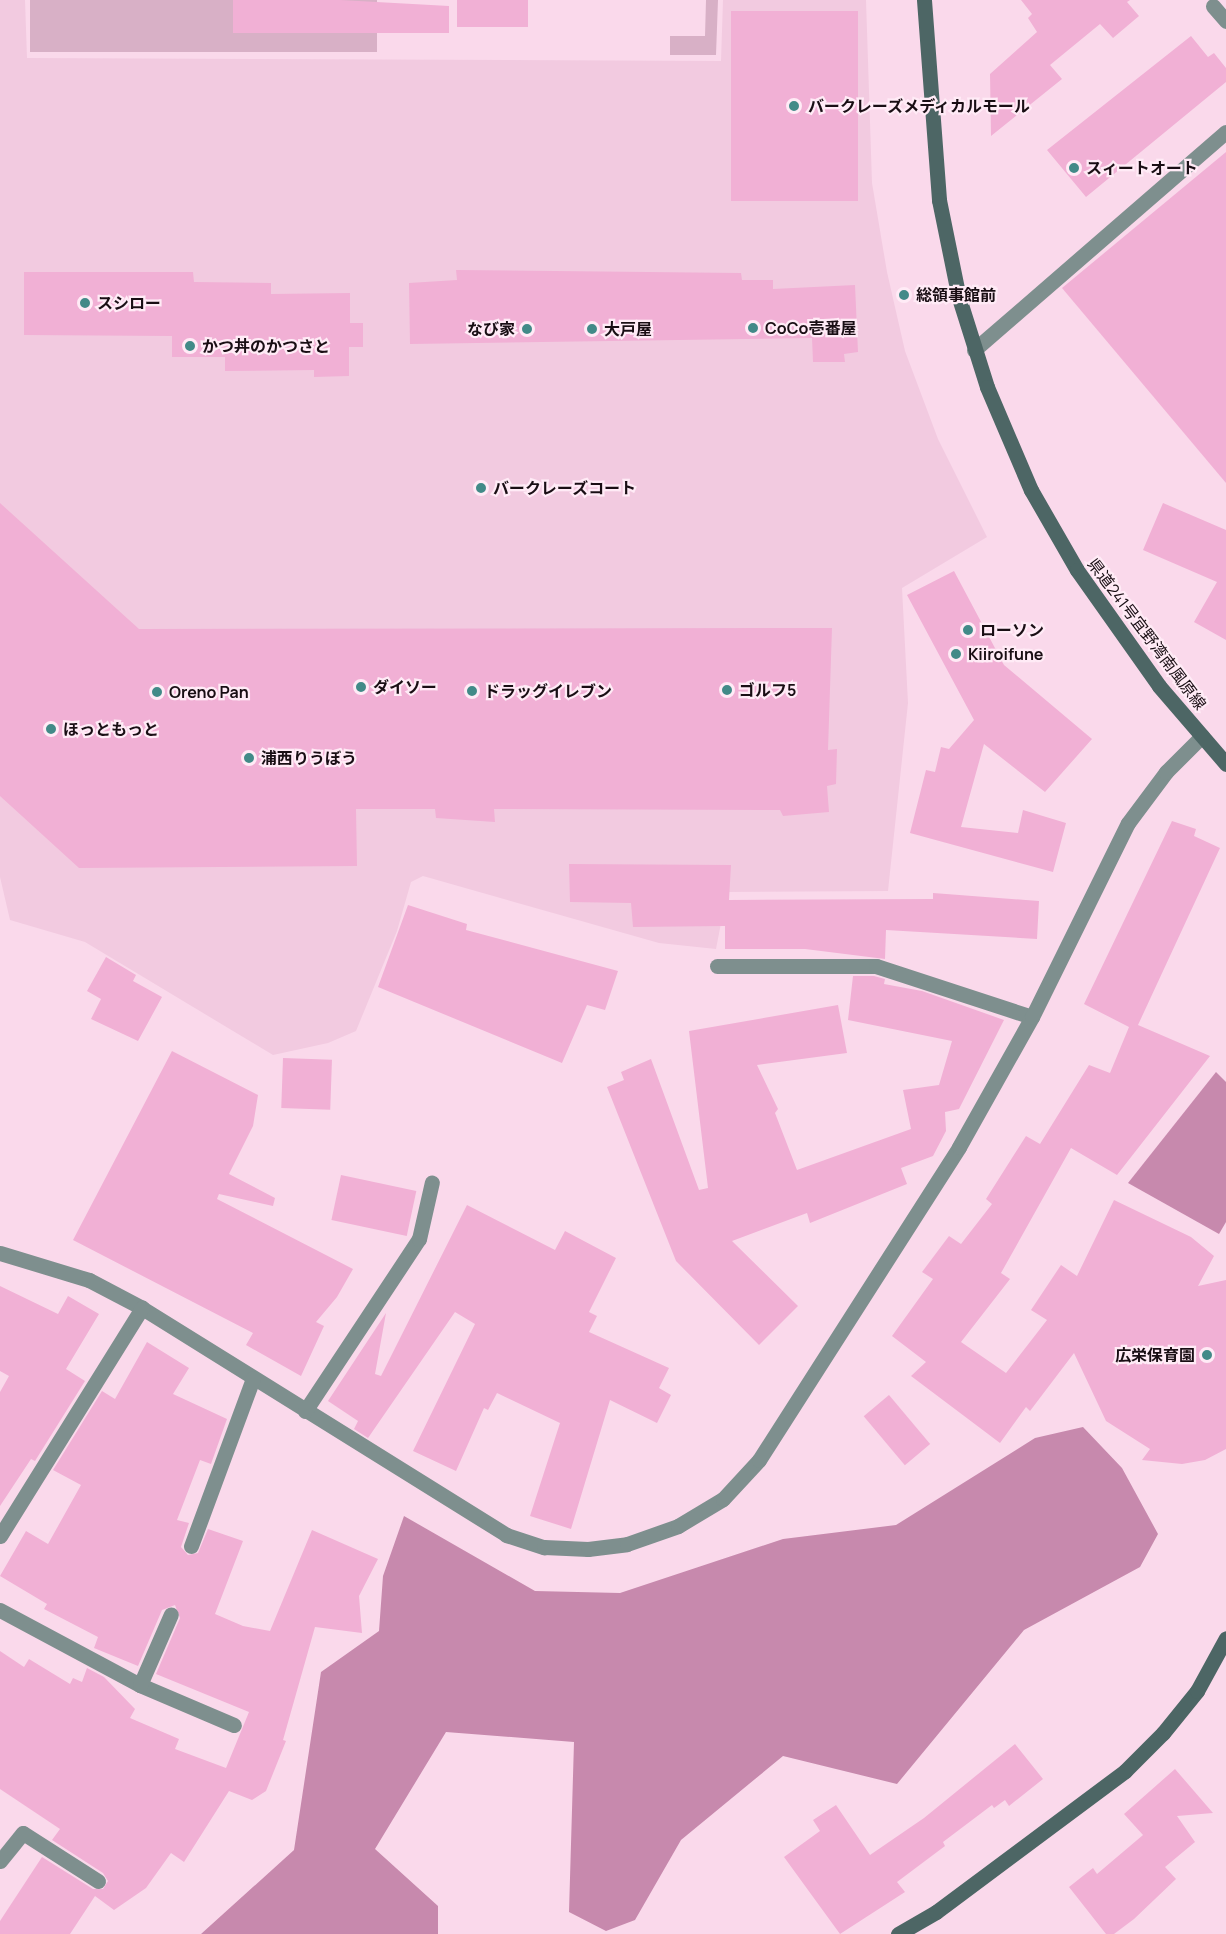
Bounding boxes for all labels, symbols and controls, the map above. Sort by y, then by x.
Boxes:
place label: バークレーズメディカルモール [808,96,1032,116]
marker: バークレーズメディカルモール [785,97,803,115]
place label: スィートオート [1086,158,1198,178]
marker: スィートオート [1067,161,1081,175]
place label: 総領事館前 [916,285,996,305]
marker: 総領事館前 [897,288,911,302]
place label: スシロー [97,293,161,313]
marker: スシロー [78,296,92,310]
place label: CoCo壱番屋 [765,318,856,338]
place label: なび家 [467,319,515,339]
place label: 大戸屋 [604,319,652,339]
marker: CoCo壱番屋 [746,321,760,335]
marker: なび家 [520,322,534,336]
marker: 大戸屋 [585,322,599,336]
place label: かつ丼のかつさと [202,336,330,356]
marker: かつ丼のかつさと [183,339,197,353]
place label: バークレーズコート [493,478,637,498]
marker: バークレーズコート [474,481,488,495]
street label: 県道241号宜野湾南風原線 [1084,555,1210,713]
place label: ローソン [980,620,1044,640]
marker: ローソン [961,623,975,637]
place label: Kiiroifune [968,644,1043,664]
marker: Kiiroifune [949,647,963,661]
place label: ダイソー [373,677,437,697]
marker: ダイソー [354,680,368,694]
place label: ゴルフ5 [739,680,796,700]
place label: ドラッグイレブン [484,681,612,701]
place label: Oreno Pan [169,682,249,702]
marker: ゴルフ5 [720,683,734,697]
marker: ドラッグイレブン [465,684,479,698]
marker: Oreno Pan [150,685,164,699]
place label: ほっともっと [63,719,159,739]
marker: ほっともっと [44,722,58,736]
place label: 浦西りうぼう [261,748,357,768]
marker: 浦西りうぼう [242,751,256,765]
place label: 広栄保育園 [1115,1345,1195,1365]
marker: 広栄保育園 [1200,1348,1214,1362]

